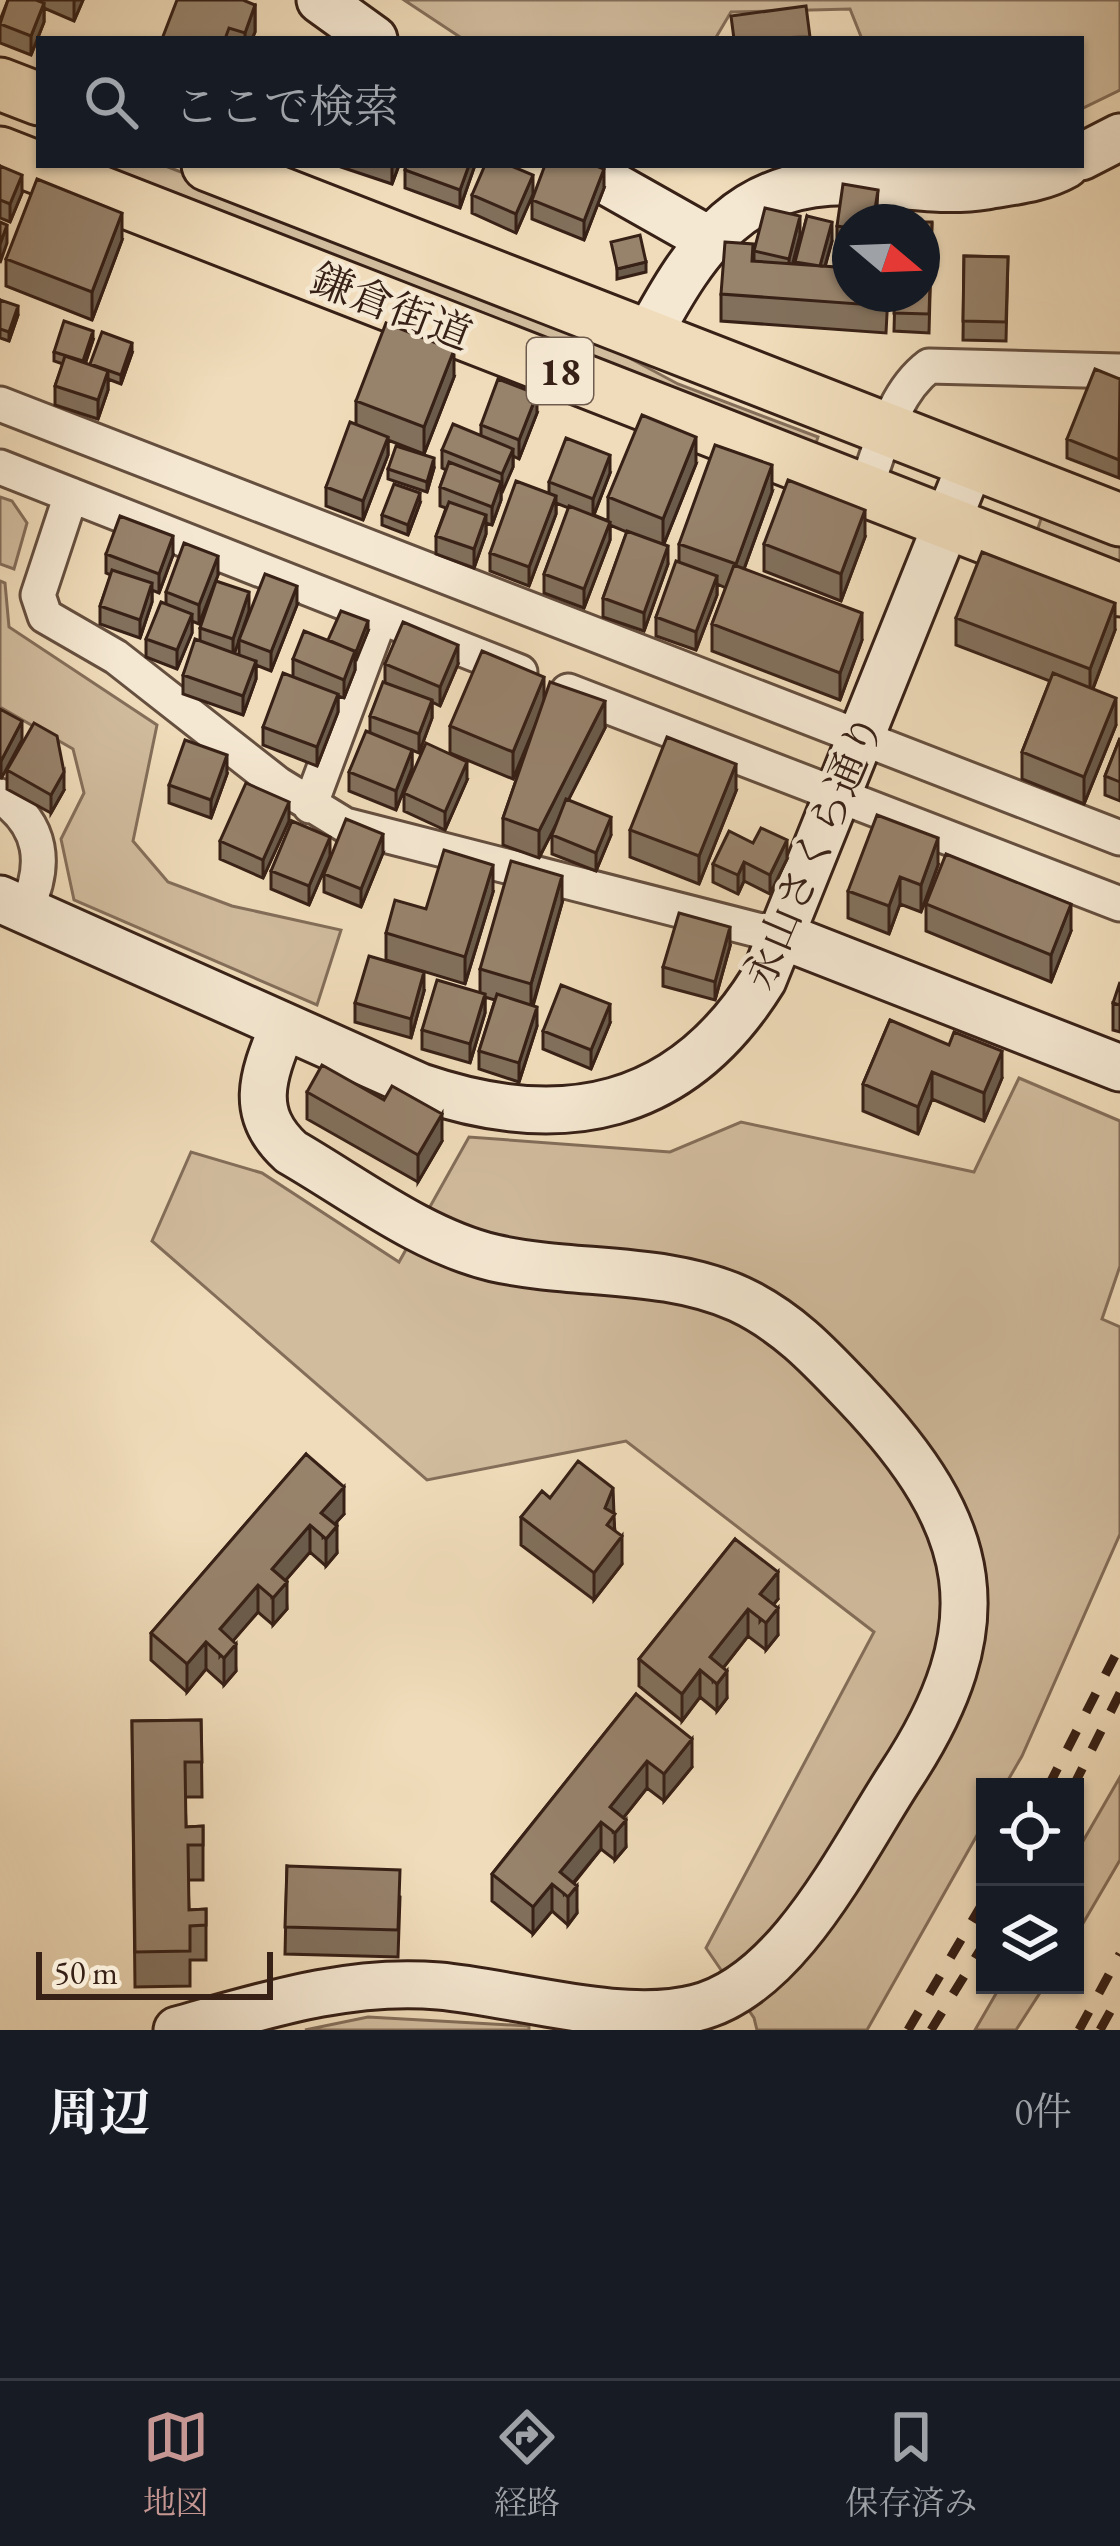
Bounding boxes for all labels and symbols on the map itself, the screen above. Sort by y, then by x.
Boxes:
north arrow [832,204,940,312]
street label: 鎌倉街道 [304,251,480,362]
road number: 18 [527,338,593,404]
street label: 永山さくら通り [731,705,896,997]
scale bar [36,1946,273,1999]

